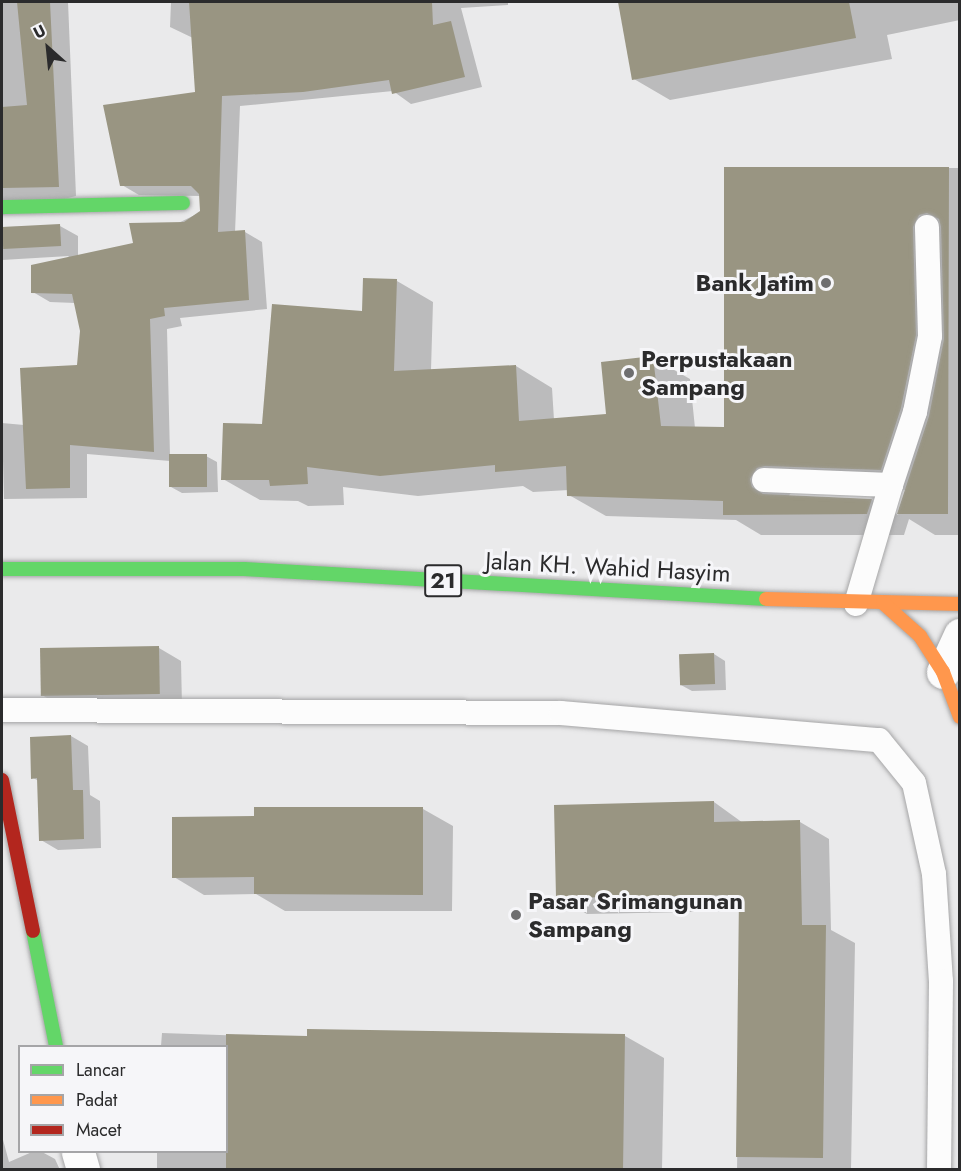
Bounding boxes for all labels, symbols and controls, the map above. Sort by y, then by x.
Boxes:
north arrow [18,18,78,78]
text: U [29,19,50,44]
place label: Bank Jatim [695,269,814,297]
marker: Bank Jatim [819,276,833,290]
place label: Perpustakaan Sampang [641,345,792,401]
marker: Perpustakaan Sampang [622,366,636,380]
street label: Jalan KH. Wahid Hasyim [485,546,731,588]
road number: 21 [424,562,462,600]
place label: Pasar Srimangunan Sampang [528,887,743,943]
marker: Pasar Srimangunan Sampang [509,908,523,922]
legend [18,1045,228,1153]
text: Lancar [76,1057,126,1083]
text: Padat [76,1087,117,1113]
text: Macet [76,1117,121,1143]

